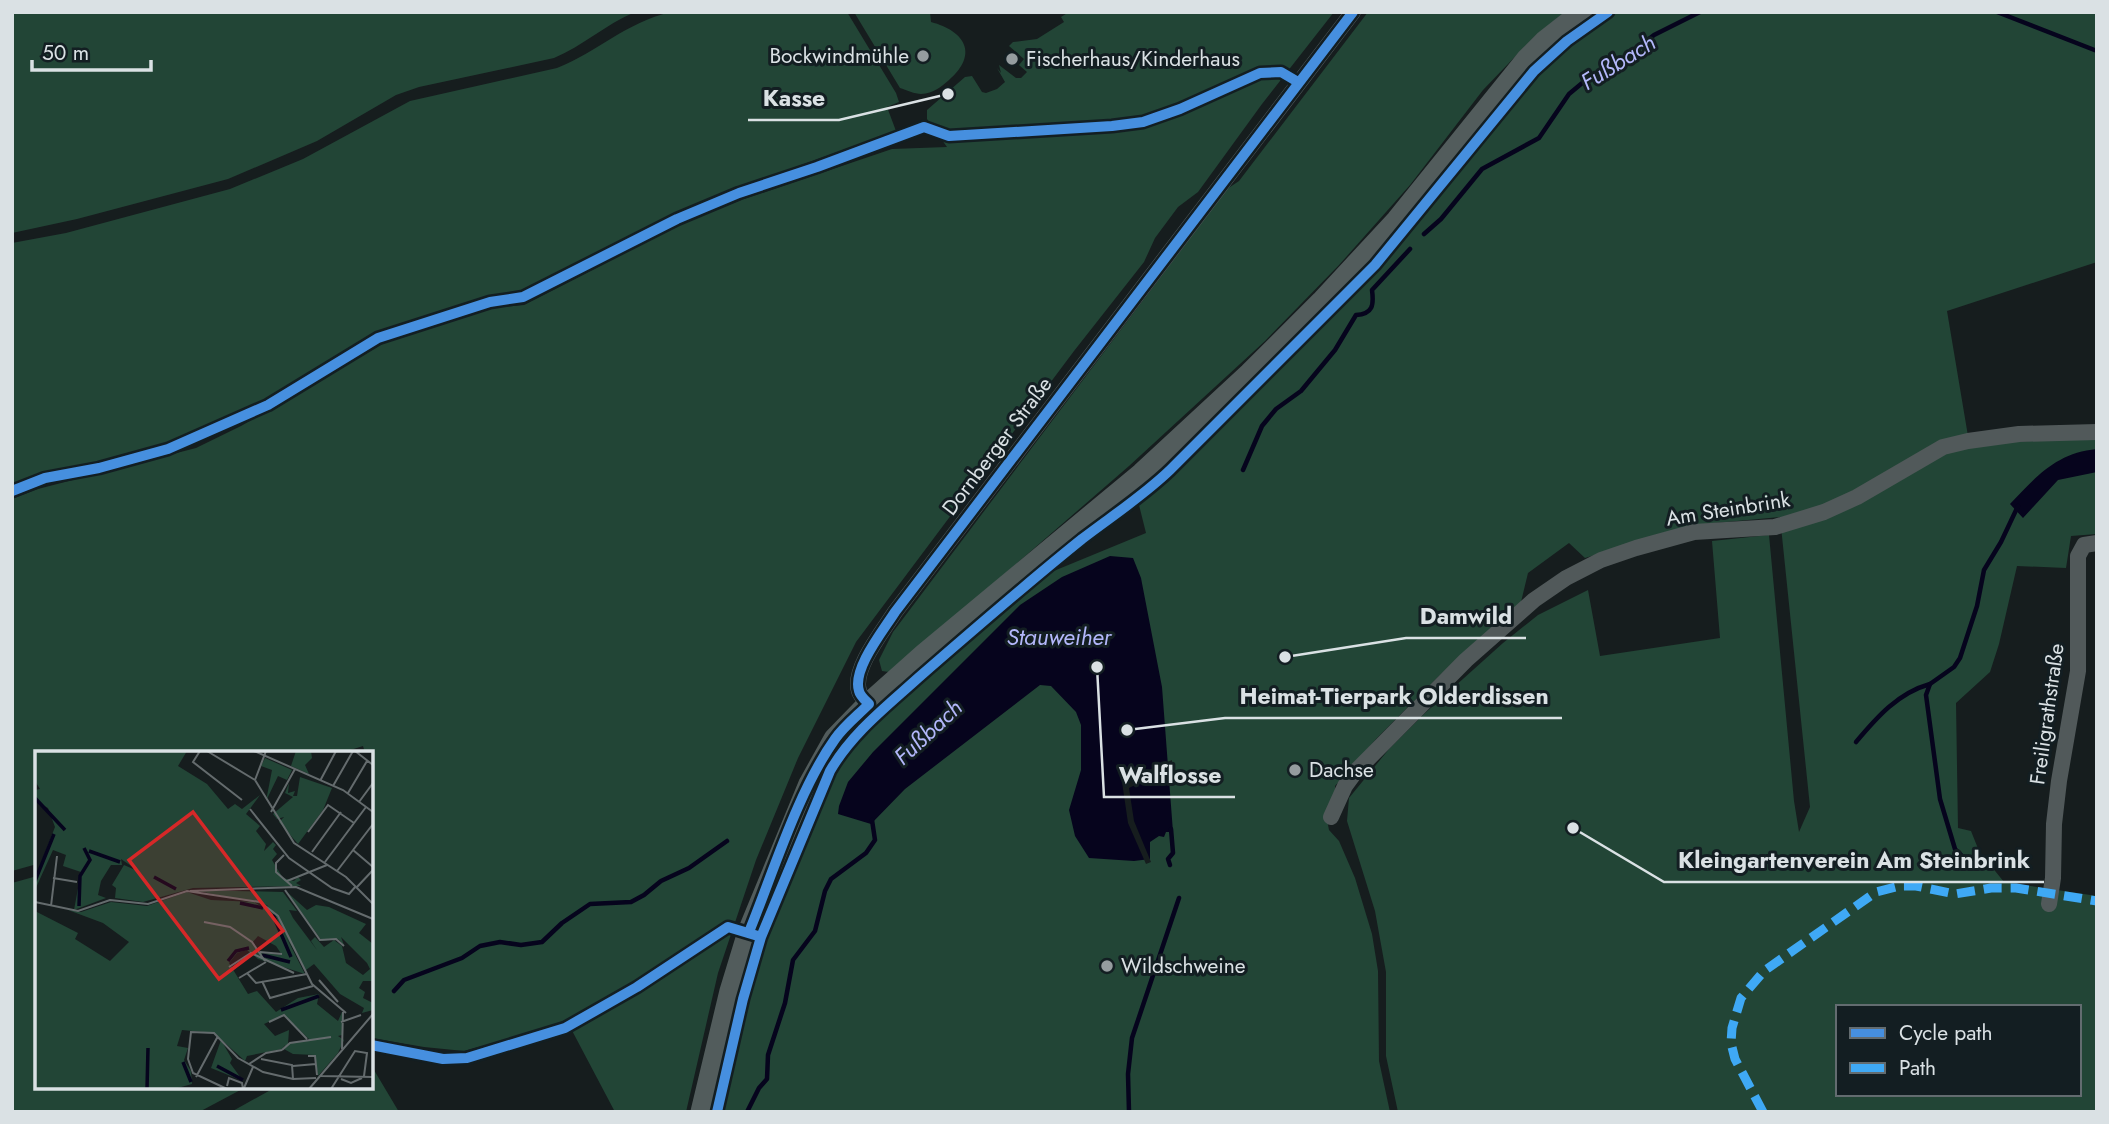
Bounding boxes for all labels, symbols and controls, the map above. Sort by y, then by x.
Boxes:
water label: Fußbach [1574,26,1662,98]
scale bar [32,28,150,72]
text: 50 m [42,38,89,68]
place label: Bockwindmühle [769,41,909,71]
place label: Fischerhaus/Kinderhaus [1026,44,1240,74]
marker: Bockwindmühle [915,48,931,64]
marker: Fischerhaus/Kinderhaus [1004,51,1020,67]
callout: Kasse [748,76,839,120]
text: Kasse [763,81,825,115]
street label: Dornberger Straße [935,370,1059,522]
street label: Am Steinbrink [1664,484,1793,534]
callout: Damwild [1406,594,1526,638]
text: Damwild [1420,599,1512,633]
water label: Stauweiher [1006,620,1113,654]
street label: Freiligrathstraße [2022,641,2072,787]
callout: Heimat-Tierpark Olderdissen [1225,674,1562,718]
text: Heimat-Tierpark Olderdissen [1239,679,1549,713]
water label: Fußbach [886,691,970,773]
inset map [35,751,373,1089]
callout: Walflosse [1104,753,1235,797]
place label: Dachse [1309,755,1374,785]
text: Walflosse [1119,758,1221,792]
marker: Dachse [1287,762,1303,778]
callout: Kleingartenverein Am Steinbrink [1664,838,2044,882]
text: Kleingartenverein Am Steinbrink [1678,843,2031,877]
place label: Wildschweine [1121,951,1246,981]
marker: Wildschweine [1099,958,1115,974]
legend [1836,1005,2081,1096]
text: Cycle path [1899,1018,1992,1048]
text: Path [1899,1053,1936,1083]

